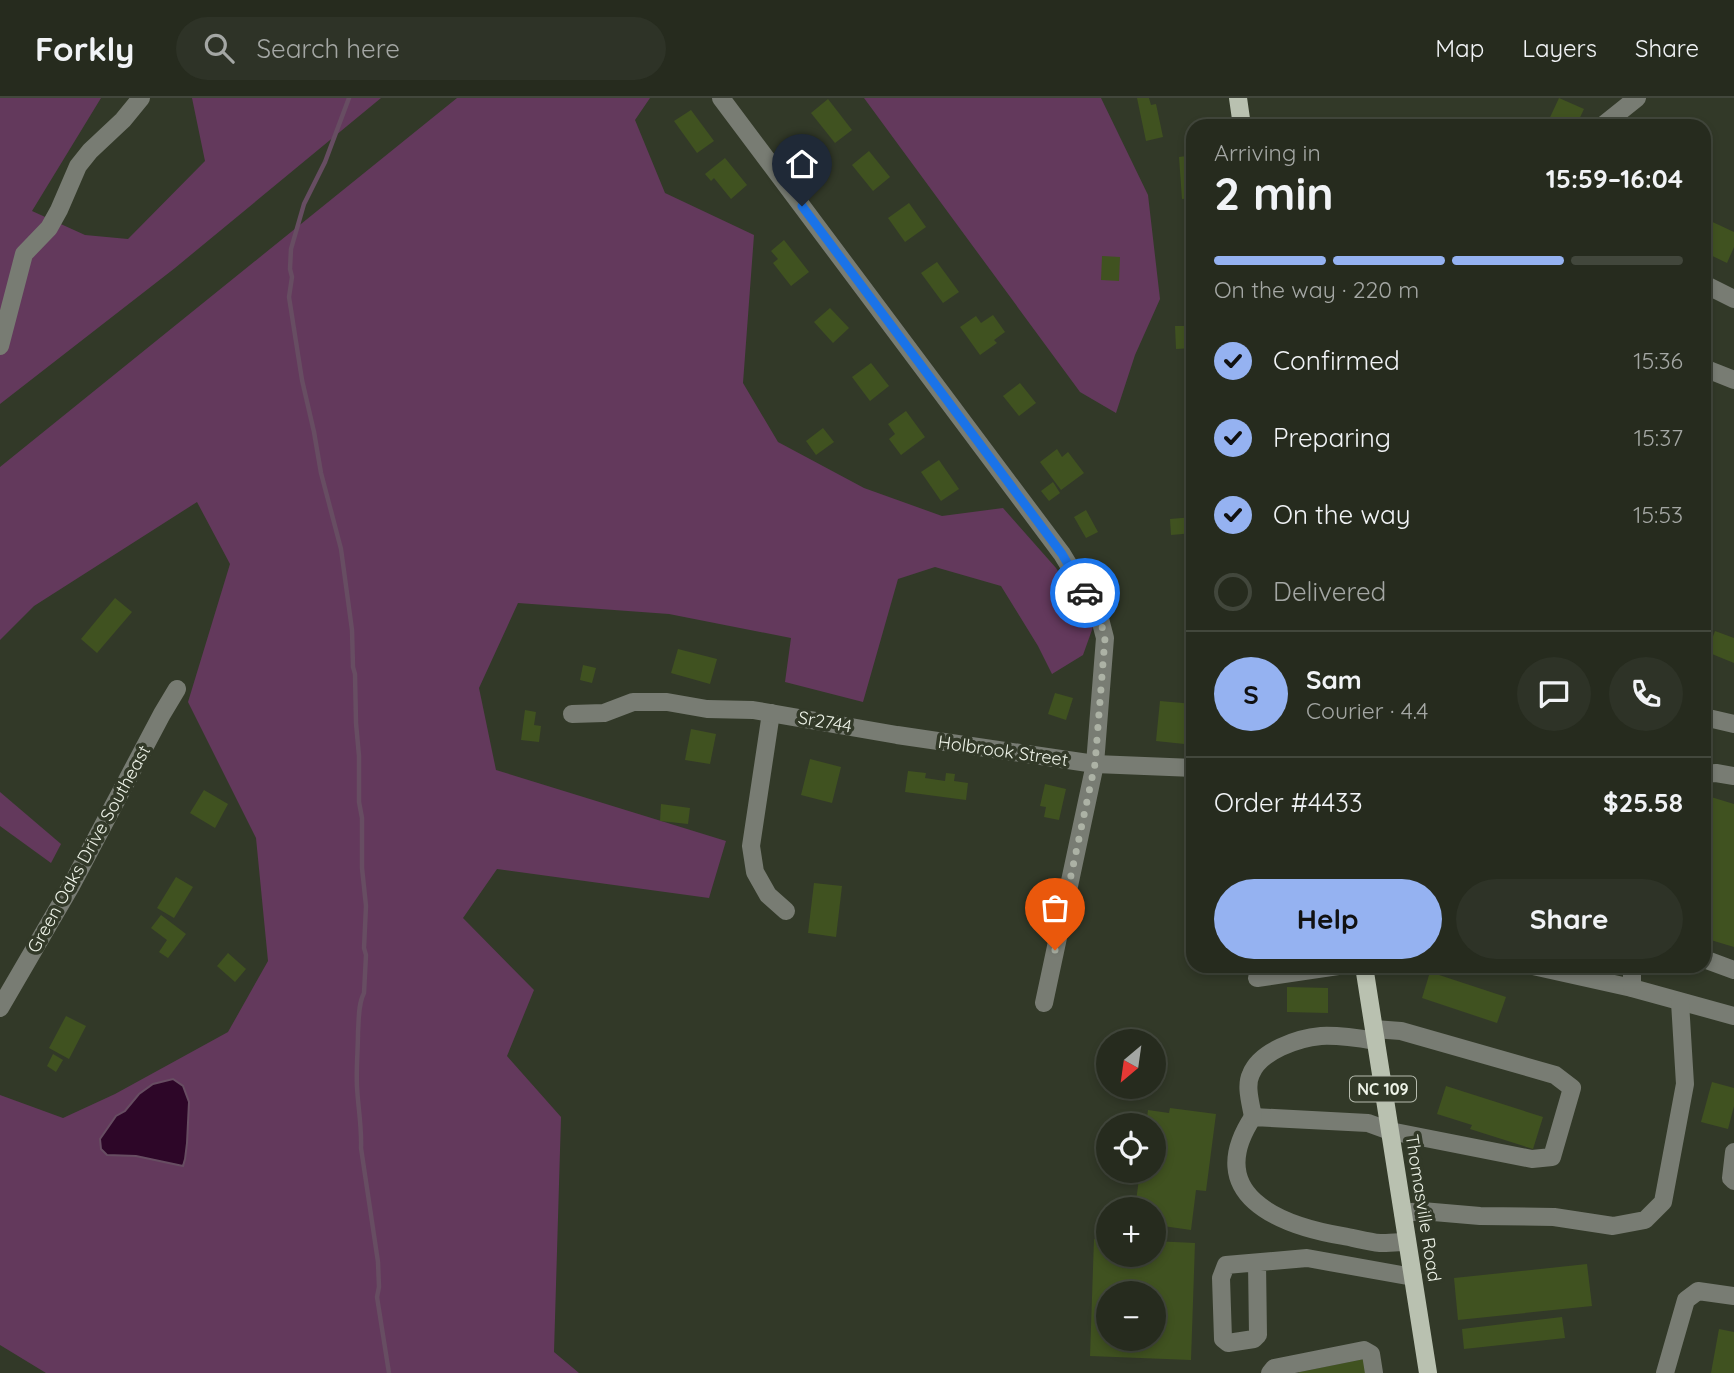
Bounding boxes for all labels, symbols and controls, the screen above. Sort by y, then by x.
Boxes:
search box [176,17,666,80]
text: Forkly [35,28,134,69]
icon: search [200,29,238,67]
text: Search here [256,32,400,65]
text: Map [1435,33,1484,63]
text: Layers [1522,33,1597,63]
text: Share [1635,33,1699,63]
pin [772,134,832,206]
text: Arriving in [1214,138,1321,167]
icon: home [783,145,821,183]
text: 15:59–16:04 [1546,162,1683,195]
text: 2 min [1214,164,1334,222]
text: On the way · 220 m [1214,275,1419,304]
icon: check [1214,342,1252,380]
text: Confirmed [1273,344,1400,377]
text: 15:36 [1633,346,1683,375]
icon: check [1214,419,1252,457]
text: Preparing [1273,421,1391,454]
text: 15:37 [1634,423,1683,452]
icon: check [1214,496,1252,534]
text: On the way [1273,498,1411,531]
text: 15:53 [1633,500,1683,529]
courier [1050,558,1120,628]
icon: car [1066,574,1104,612]
text: Delivered [1273,575,1386,608]
button: chat [1517,657,1591,731]
button: phone [1609,657,1683,731]
text: Sam [1306,663,1362,696]
text: S [1243,678,1259,711]
text: Courier · 4.4 [1306,696,1428,725]
street label: Sr2744 [796,705,854,738]
street label: Holbrook Street [937,730,1069,771]
street label: Green Oaks Drive Southeast [22,741,155,957]
text: Order #4433 [1214,786,1363,819]
text: $25.58 [1603,786,1683,819]
pin [1025,878,1085,950]
button: Help [1214,879,1442,959]
button: Share [1456,879,1683,959]
icon: bag [1036,889,1074,927]
north arrow [1096,1029,1166,1099]
map controls [1096,1029,1166,1351]
road number: NC 109 [1350,1077,1416,1102]
button: locate [1096,1113,1166,1183]
street label: Thomasville Road [1400,1133,1447,1283]
button: + [1096,1197,1166,1267]
button: − [1096,1281,1166,1351]

